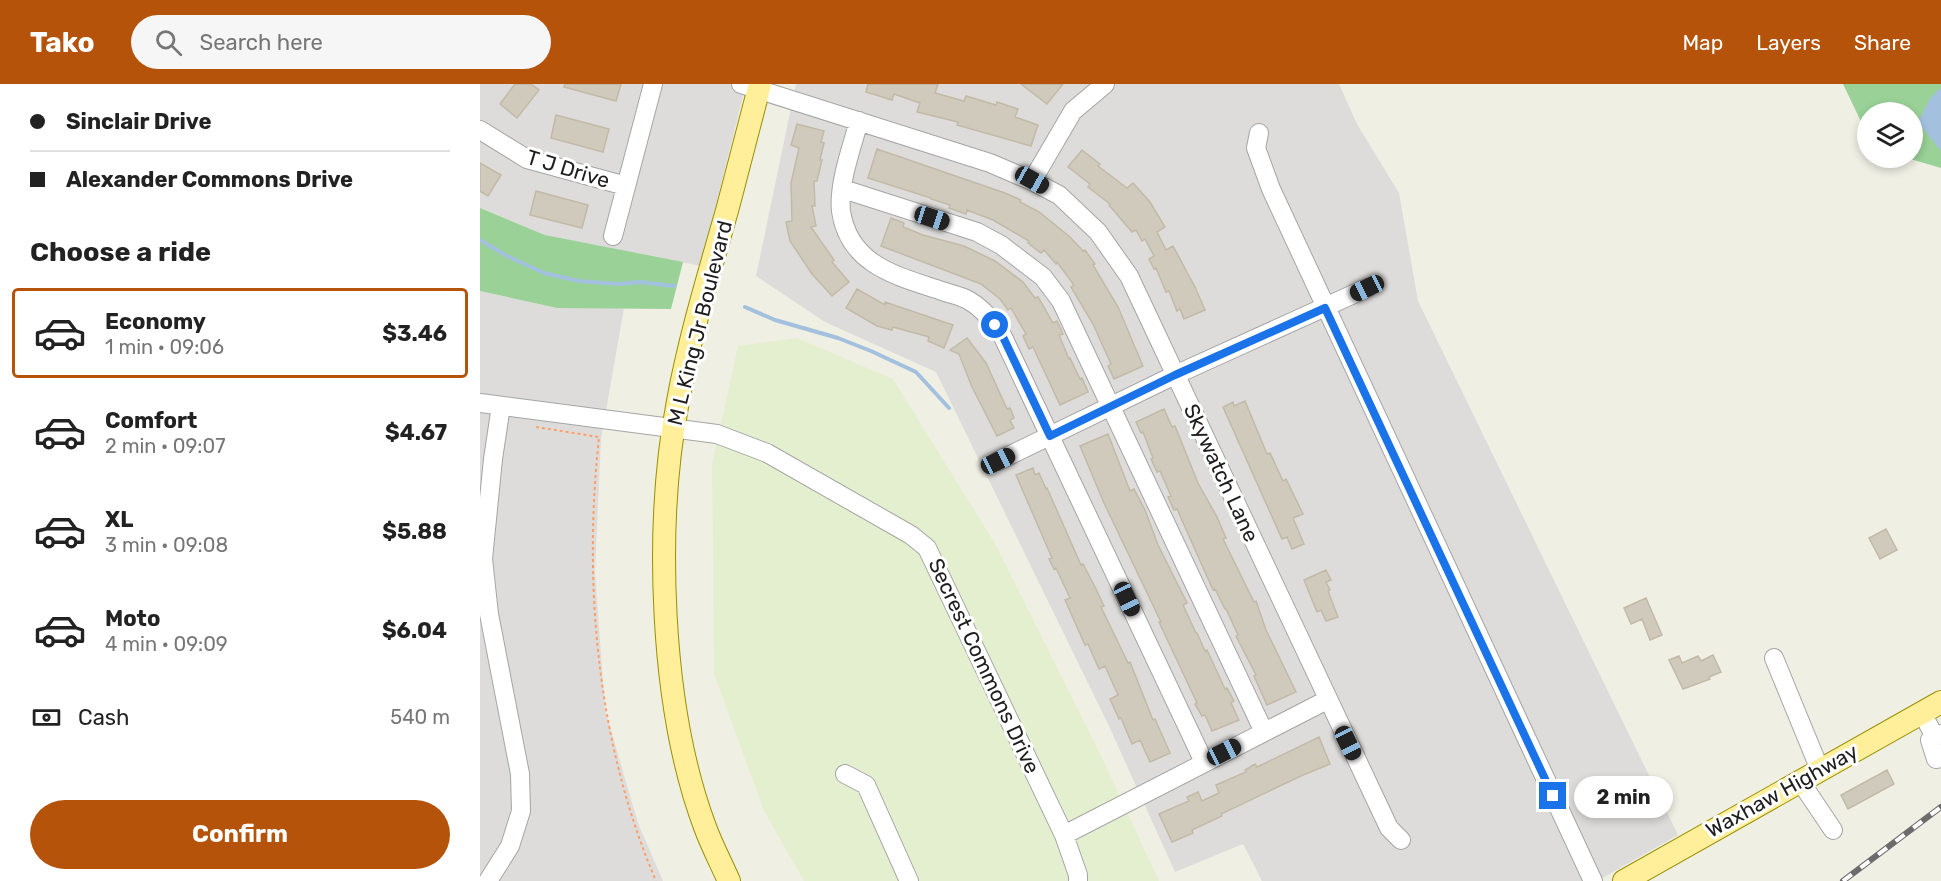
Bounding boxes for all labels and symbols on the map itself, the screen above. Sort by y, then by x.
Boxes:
street label: T J Drive [523,144,613,193]
car [1012,163,1052,197]
car [912,204,952,232]
street label: M L King Jr Boulevard [662,218,737,428]
car [1347,272,1387,304]
route start [981,311,1008,338]
street label: Skywatch Lane [1179,400,1264,546]
car [978,445,1018,477]
street label: Secrest Commons Drive [924,554,1045,777]
car [1111,579,1143,619]
car [1332,723,1364,763]
car [1204,736,1244,768]
street label: Waxhaw Highway [1701,738,1862,843]
callout: 2 min [1574,775,1673,817]
route end [1539,782,1566,809]

